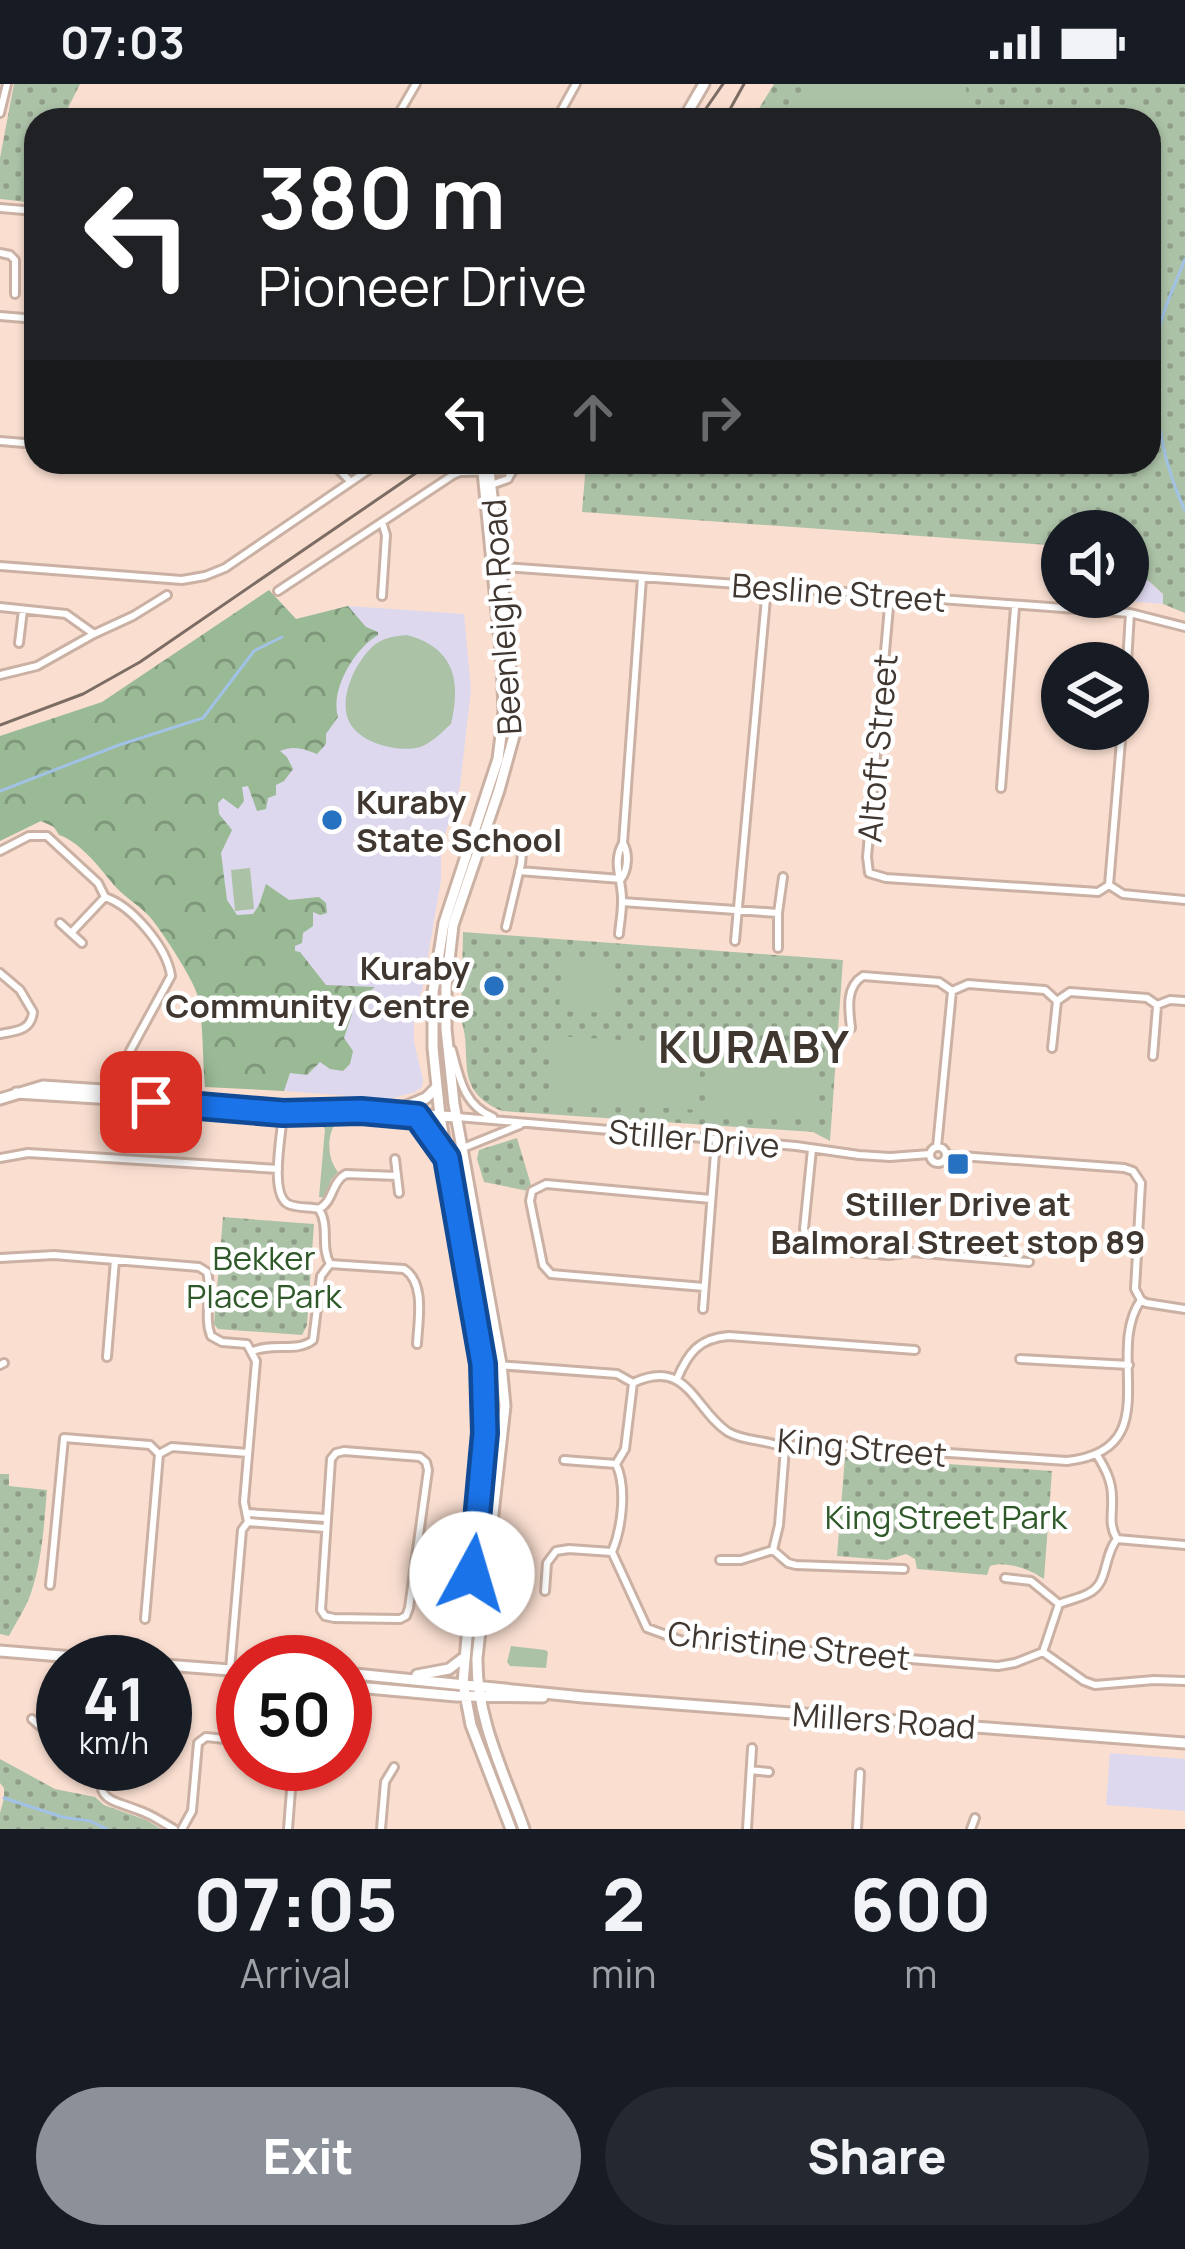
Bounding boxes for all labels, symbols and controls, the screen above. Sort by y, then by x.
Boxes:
text: 07:03 [60,11,185,73]
text: 380 m [258,139,506,254]
icon: left [60,156,216,312]
text: Pioneer Drive [258,248,587,322]
icon: left [434,384,500,450]
icon: ahead [560,384,626,450]
icon: right [686,384,752,450]
street label: Beenleigh Road [470,497,532,737]
map controls [1041,510,1149,750]
button: sound [1041,510,1149,618]
street label: Besline Street [730,562,948,622]
button: layers [1041,642,1149,750]
street label: Altoft Street [846,652,908,844]
place label: Kuraby State School [356,779,562,862]
marker: Kuraby State School [319,807,345,833]
place label: Kuraby Community Centre [165,945,471,1028]
marker: Kuraby Community Centre [481,973,507,999]
district label: KURABY [658,1015,852,1077]
pin [100,1051,202,1153]
icon: arrive [118,1069,184,1135]
street label: Stiller Drive [607,1108,781,1168]
marker: Stiller Drive at Balmoral Street stop 89 [945,1151,971,1177]
place label: Stiller Drive at Balmoral Street stop 89 [770,1181,1146,1264]
park label: Bekker Place Park [186,1235,343,1318]
street label: King Street [775,1417,949,1477]
park label: King Street Park [825,1494,1069,1539]
position arrow [409,1511,535,1637]
street label: Christine Street [666,1610,912,1680]
speed limit sign: 50 [216,1635,372,1791]
text: 41 [83,1657,145,1739]
street label: Millers Road [791,1691,977,1749]
text: km/h [79,1722,149,1763]
text: 07:05 [193,1854,398,1953]
text: 2 [602,1854,645,1953]
text: 600 [850,1854,992,1953]
text: Arrival [240,1946,351,2000]
text: min [591,1946,656,2000]
text: m [904,1946,937,2000]
button: Exit [36,2087,581,2225]
button: Share [605,2087,1149,2225]

